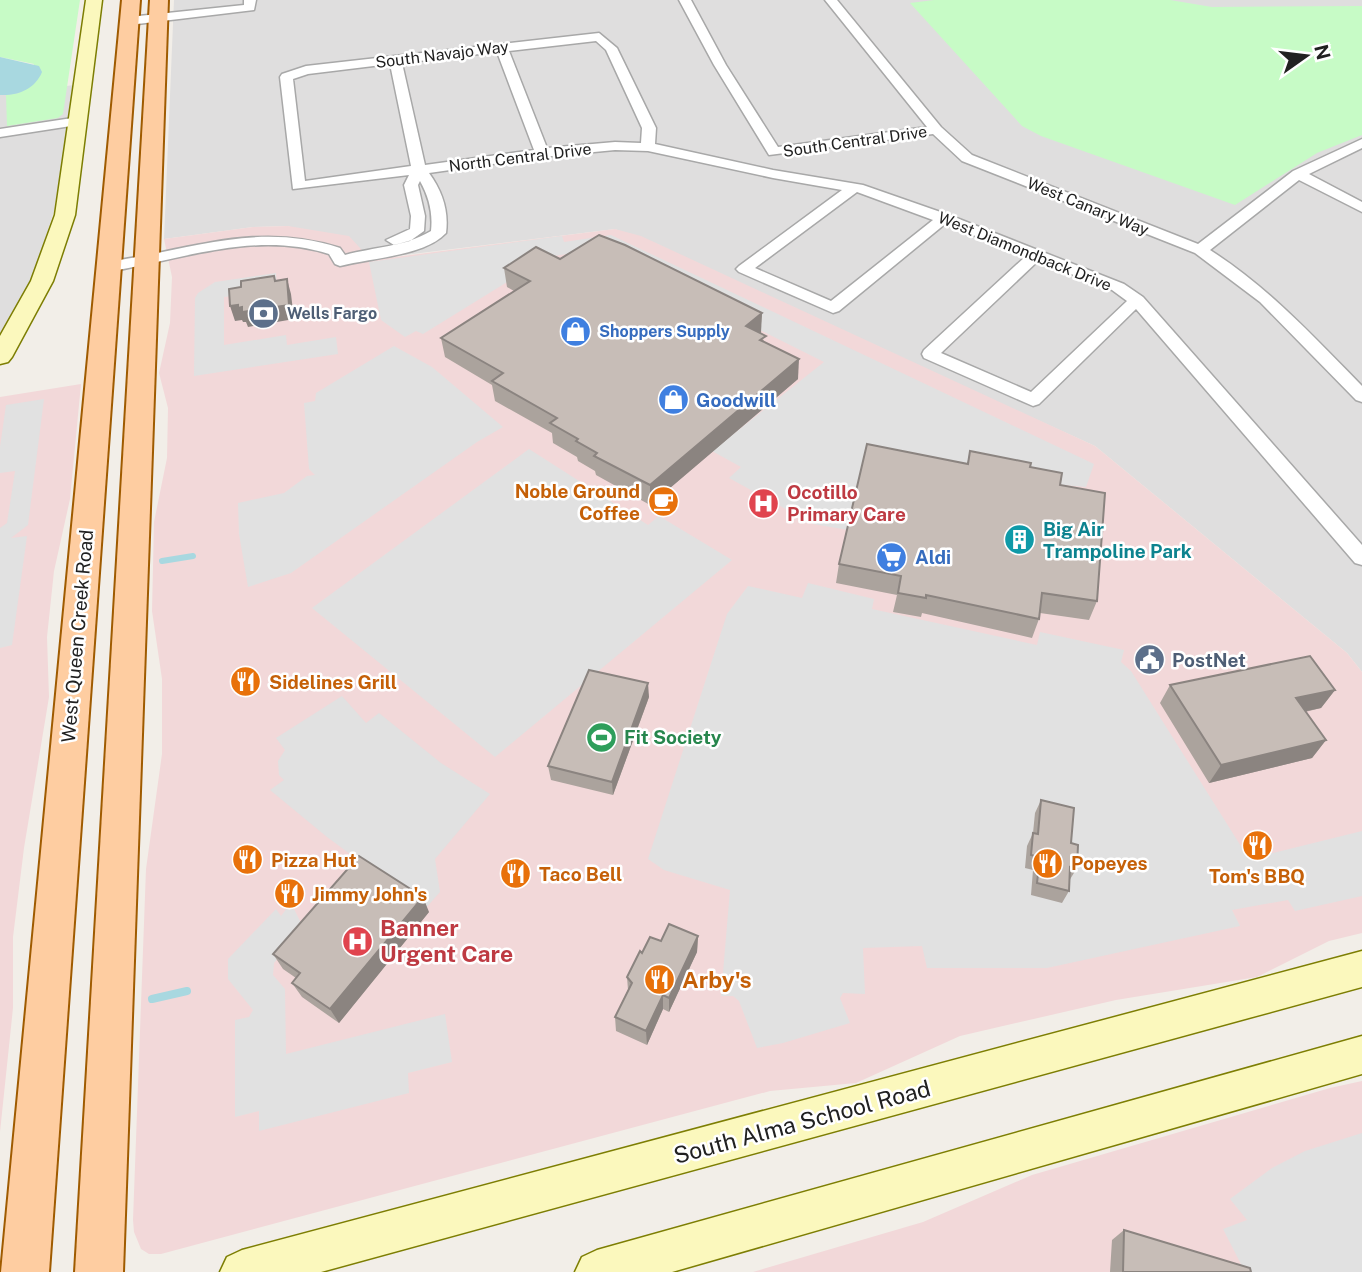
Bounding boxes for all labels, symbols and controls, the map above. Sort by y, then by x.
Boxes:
north arrow [1271,21,1341,91]
street label: South Navajo Way [374,37,510,72]
text: N [1310,42,1335,62]
street label: South Central Drive [782,122,928,161]
street label: North Central Drive [448,139,592,176]
street label: West Canary Way [1024,173,1152,240]
street label: West Diamondback Drive [935,208,1114,295]
bank icon: Wells Fargo [247,296,281,330]
place label: Wells Fargo [287,304,377,323]
shop icon: Shoppers Supply [559,314,593,348]
place label: Shoppers Supply [599,322,730,341]
shop icon: Goodwill [656,383,690,417]
place label: Goodwill [696,389,776,411]
place label: Noble Ground Coffee [515,480,640,524]
place label: Ocotillo Primary Care [787,481,906,525]
cafe icon: Noble Ground Coffee [646,485,680,519]
hospital icon: Ocotillo Primary Care [747,486,781,520]
place label: Big Air Trampoline Park [1043,518,1192,562]
building icon: Big Air Trampoline Park [1003,523,1037,557]
street label: West Queen Creek Road [57,529,97,743]
supermarket icon: Aldi [875,540,909,574]
place label: Aldi [915,546,951,568]
public building icon: PostNet [1132,643,1166,677]
place label: PostNet [1172,649,1246,671]
restaurant icon: Sidelines Grill [229,665,263,699]
place label: Sidelines Grill [269,671,397,693]
sports icon: Fit Society [584,720,618,754]
place label: Fit Society [624,726,722,748]
restaurant icon: Tom's BBQ [1240,828,1274,862]
restaurant icon: Pizza Hut [231,843,265,877]
restaurant icon: Popeyes [1031,846,1065,880]
place label: Pizza Hut [271,849,357,871]
place label: Popeyes [1071,852,1148,874]
restaurant icon: Taco Bell [499,857,533,891]
place label: Taco Bell [539,863,622,885]
place label: Tom's BBQ [1209,865,1305,887]
restaurant icon: Jimmy John's [272,877,306,911]
place label: Jimmy John's [312,883,427,905]
place label: Banner Urgent Care [380,914,513,967]
hospital icon: Banner Urgent Care [340,924,374,958]
restaurant icon: Arby's [642,963,676,997]
place label: Arby's [682,966,752,993]
street label: South Alma School Road [670,1074,933,1169]

